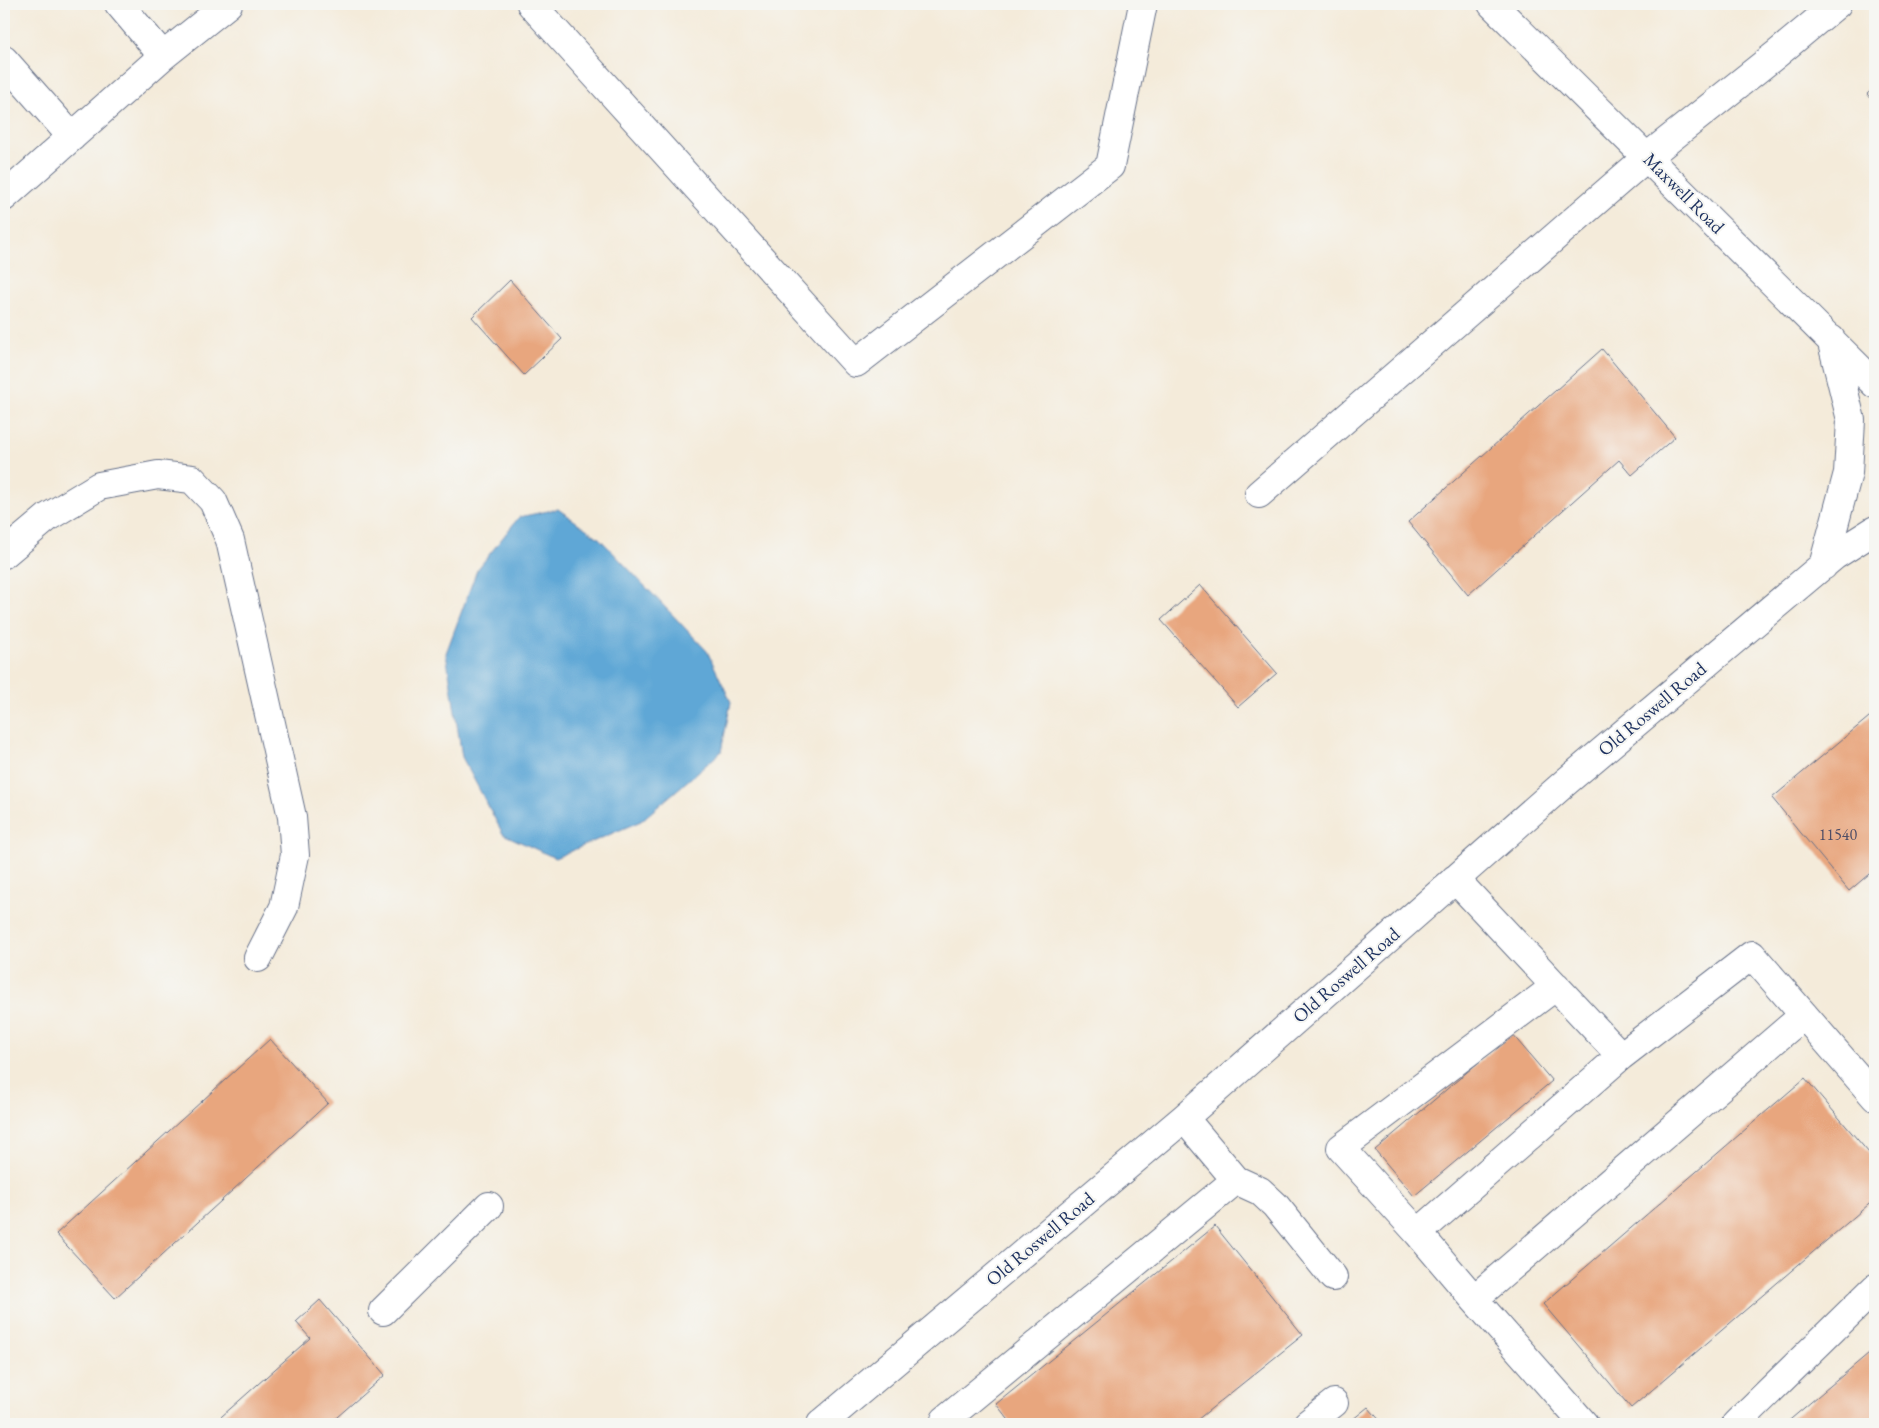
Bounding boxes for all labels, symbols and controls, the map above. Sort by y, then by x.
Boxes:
street label: Maxwell Road [1638,147,1730,239]
street label: Old Roswell Road [1593,656,1712,762]
house number: 11540 [1819,824,1858,845]
street label: Old Roswell Road [1287,921,1405,1028]
street label: Old Roswell Road [981,1186,1100,1292]

